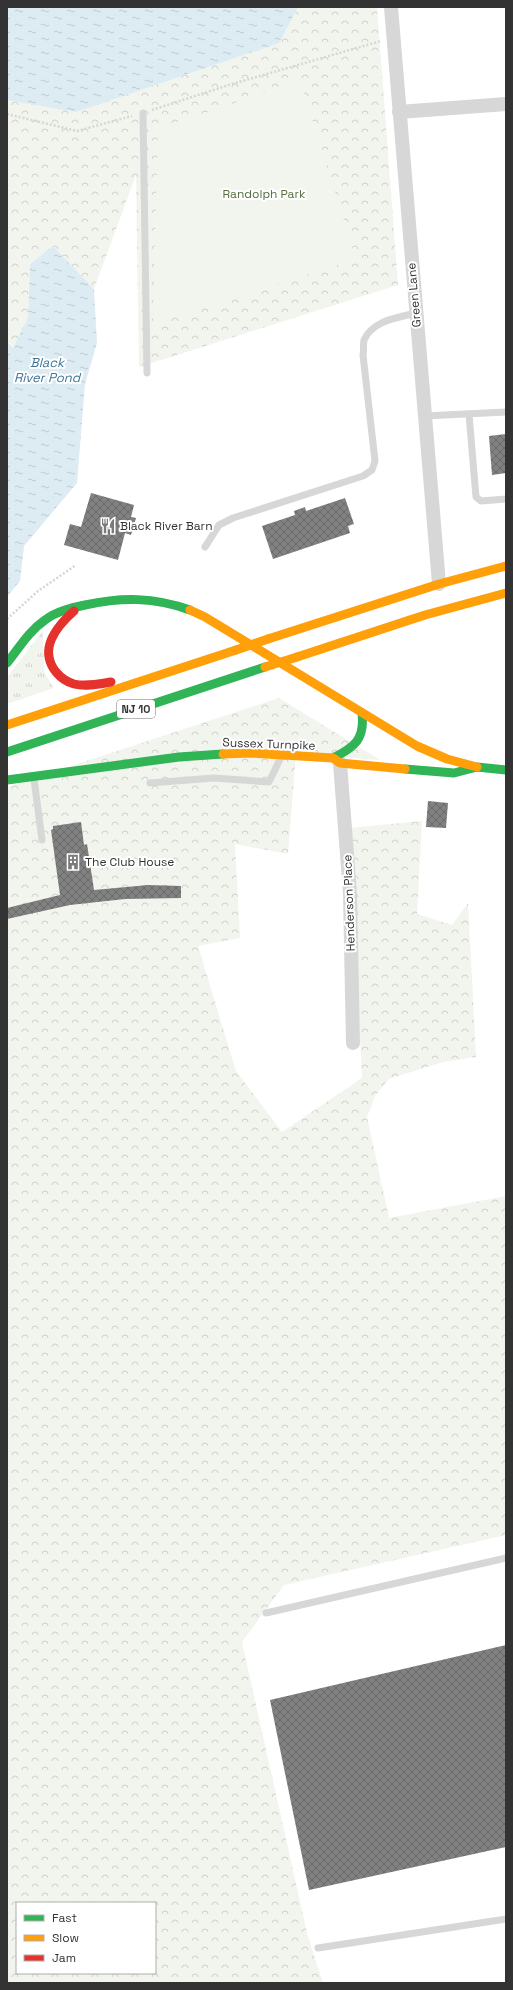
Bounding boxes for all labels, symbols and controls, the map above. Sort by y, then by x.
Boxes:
park label: Randolph Park [222,186,306,202]
street label: Green Lane [403,262,425,328]
water label: Black River Pond [14,354,82,386]
restaurant icon: Black River Barn [99,517,117,535]
place label: Black River Barn [120,518,213,534]
road number: NJ 10 [117,700,155,718]
street label: Sussex Turnpike [222,734,316,754]
building icon: The Club House [64,853,82,871]
place label: The Club House [85,854,174,870]
street label: Henderson Place [339,854,359,952]
legend [16,1902,156,1974]
text: Fast [52,1910,77,1926]
text: Slow [52,1930,79,1946]
text: Jam [52,1950,76,1966]

